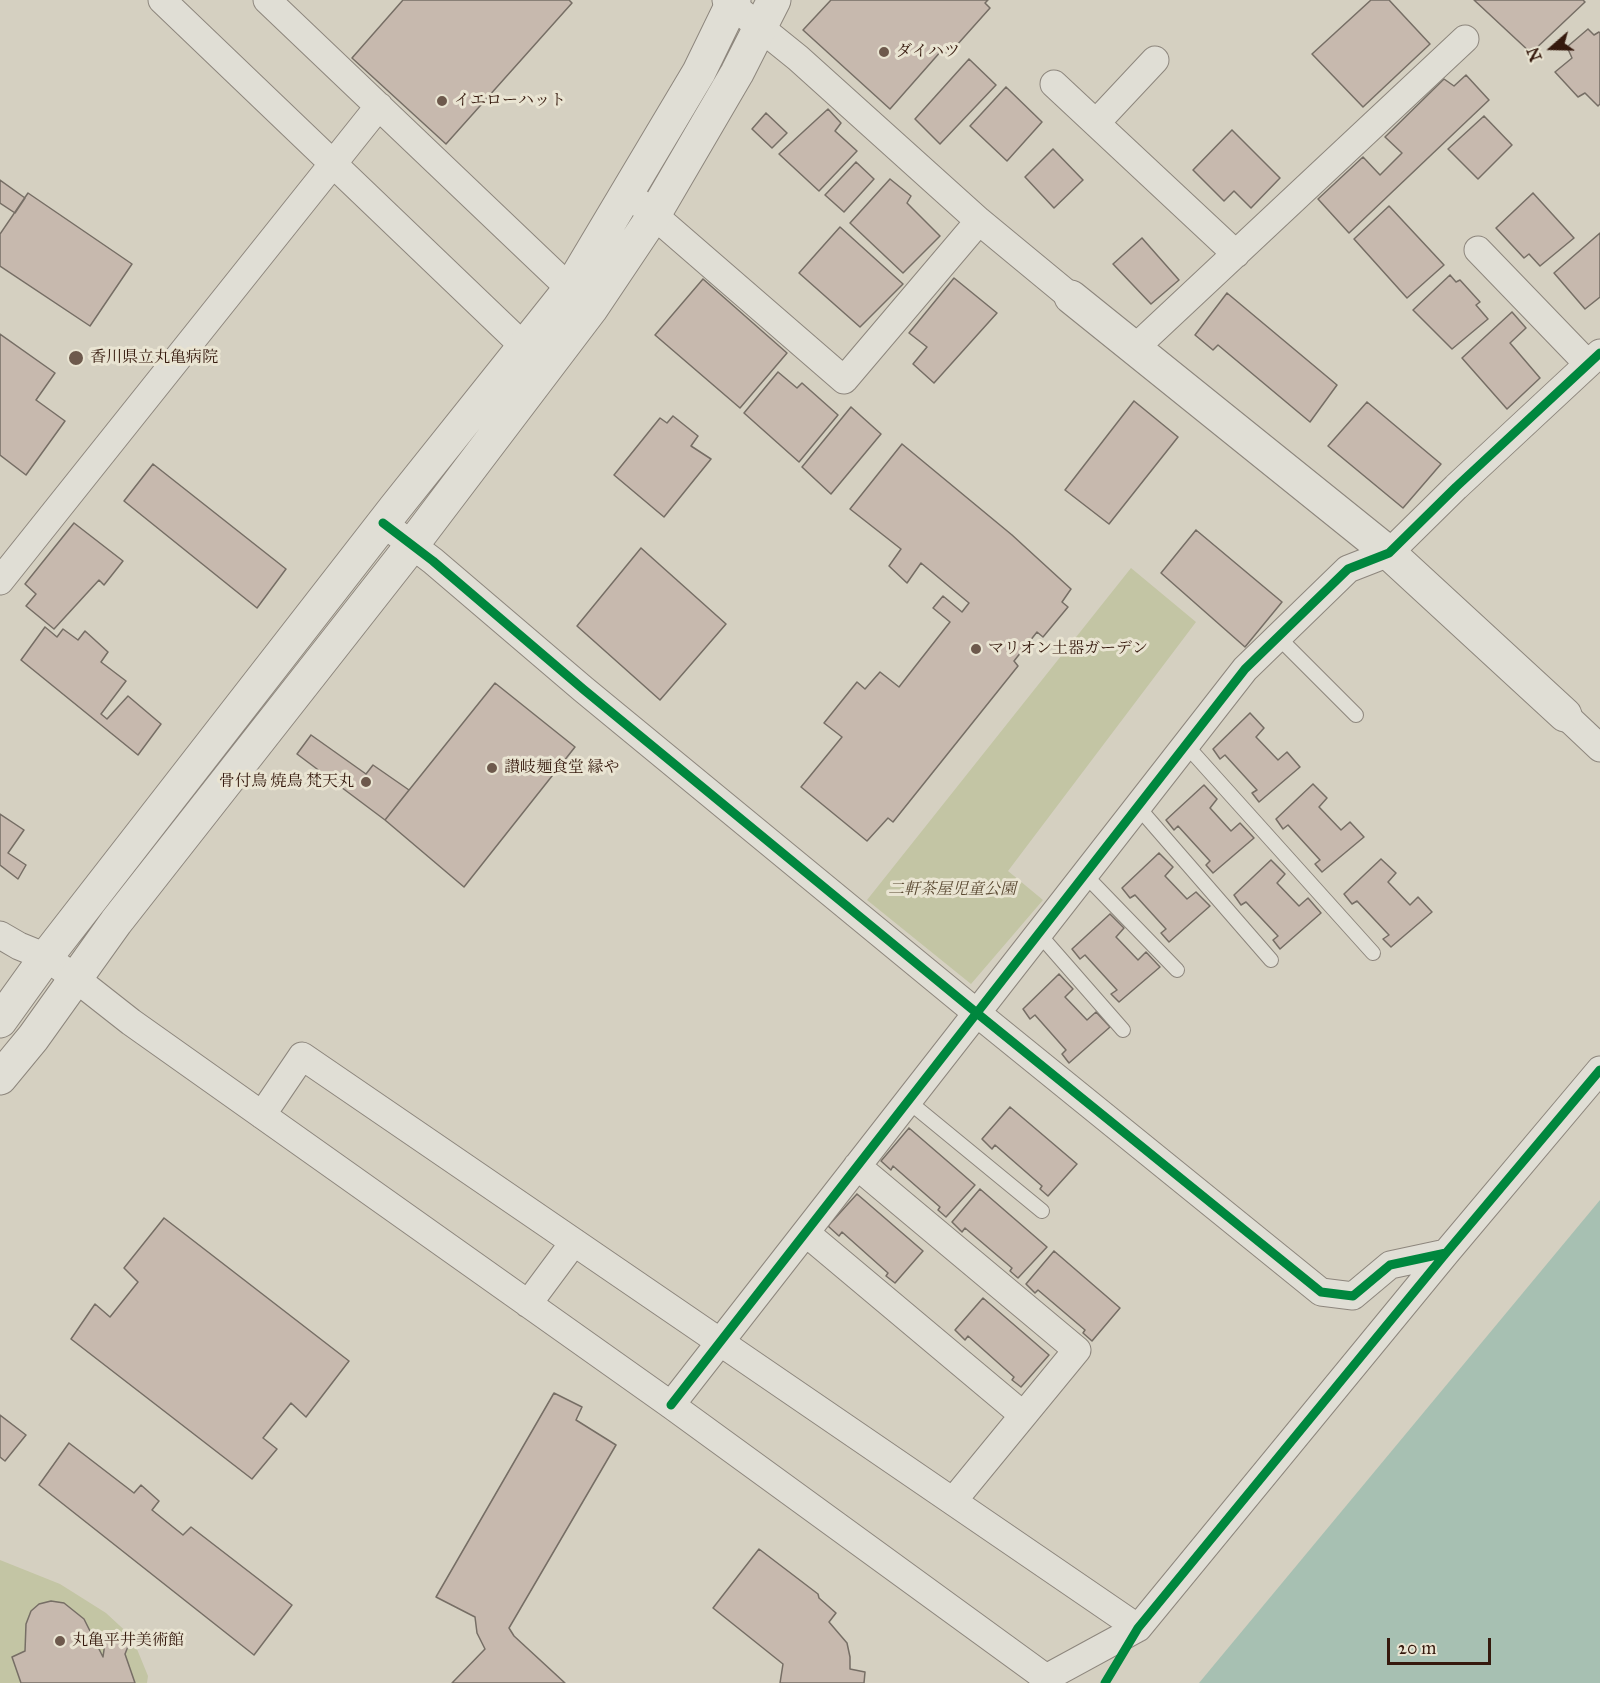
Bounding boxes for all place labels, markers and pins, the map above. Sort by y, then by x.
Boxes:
place label: ダイハツ [896,42,960,62]
marker: ダイハツ [877,45,891,59]
place label: イエローハット [454,91,566,111]
marker: イエローハット [435,94,449,108]
place label: 香川県立丸亀病院 [90,348,218,368]
marker: 香川県立丸亀病院 [67,349,85,367]
place label: マリオン土器ガーデン [988,639,1148,659]
marker: マリオン土器ガーデン [969,642,983,656]
place label: 讃岐麺食堂 縁や [504,758,619,778]
marker: 讃岐麺食堂 縁や [485,761,499,775]
place label: 骨付鳥 焼鳥 梵天丸 [219,772,354,792]
marker: 骨付鳥 焼鳥 梵天丸 [359,775,373,789]
place label: 丸亀平井美術館 [72,1631,184,1651]
marker: 丸亀平井美術館 [53,1634,67,1648]

